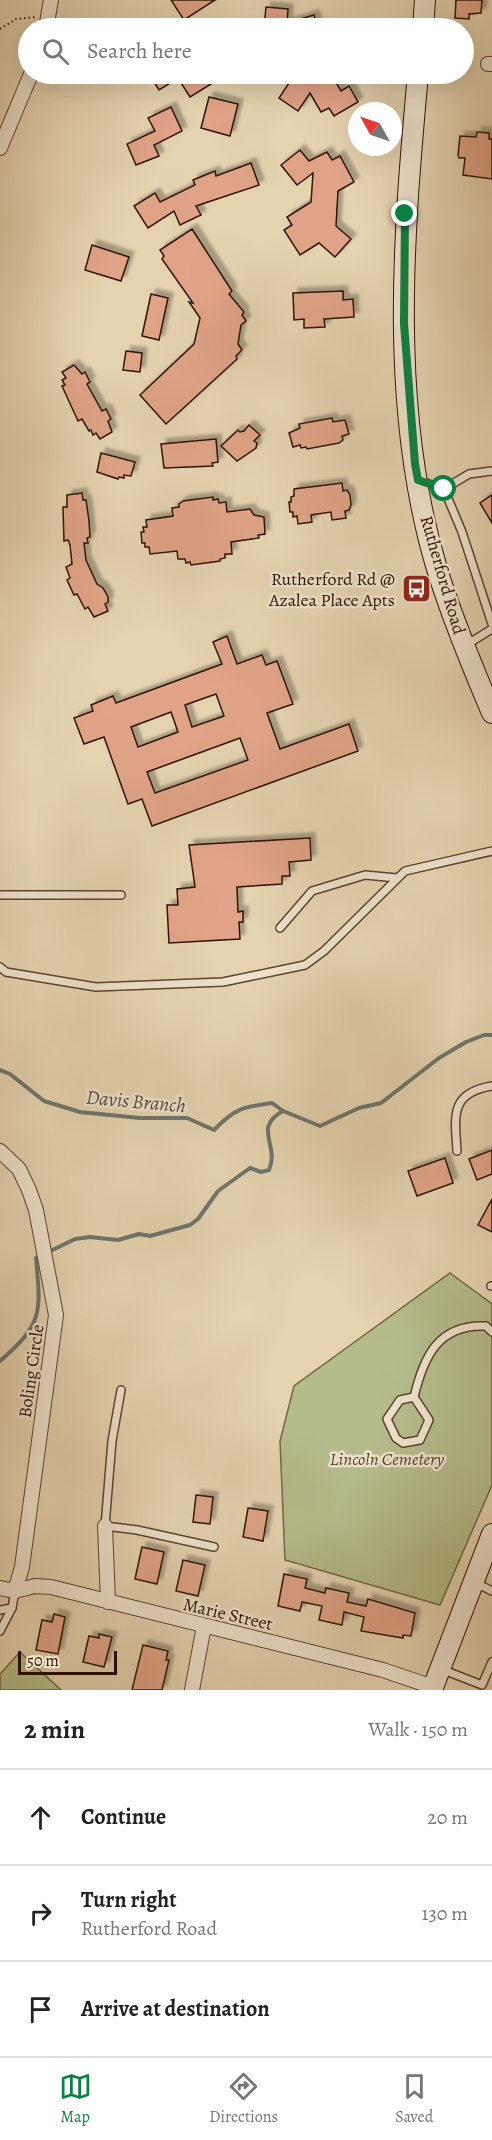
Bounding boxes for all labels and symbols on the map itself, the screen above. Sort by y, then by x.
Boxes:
north arrow [348,102,402,156]
route end [391,200,417,226]
route start [430,475,456,501]
street label: Rutherford Road [415,513,472,638]
place label: Rutherford Rd @ Azalea Place Apts [268,567,395,612]
bus stop icon: Rutherford Rd @ Azalea Place Apts [400,573,432,605]
water label: Davis Branch [85,1084,187,1119]
street label: Boling Circle [13,1323,49,1419]
park label: Lincoln Cemetery [330,1447,444,1471]
street label: Marie Street [181,1592,275,1636]
scale bar [18,1648,117,1676]

